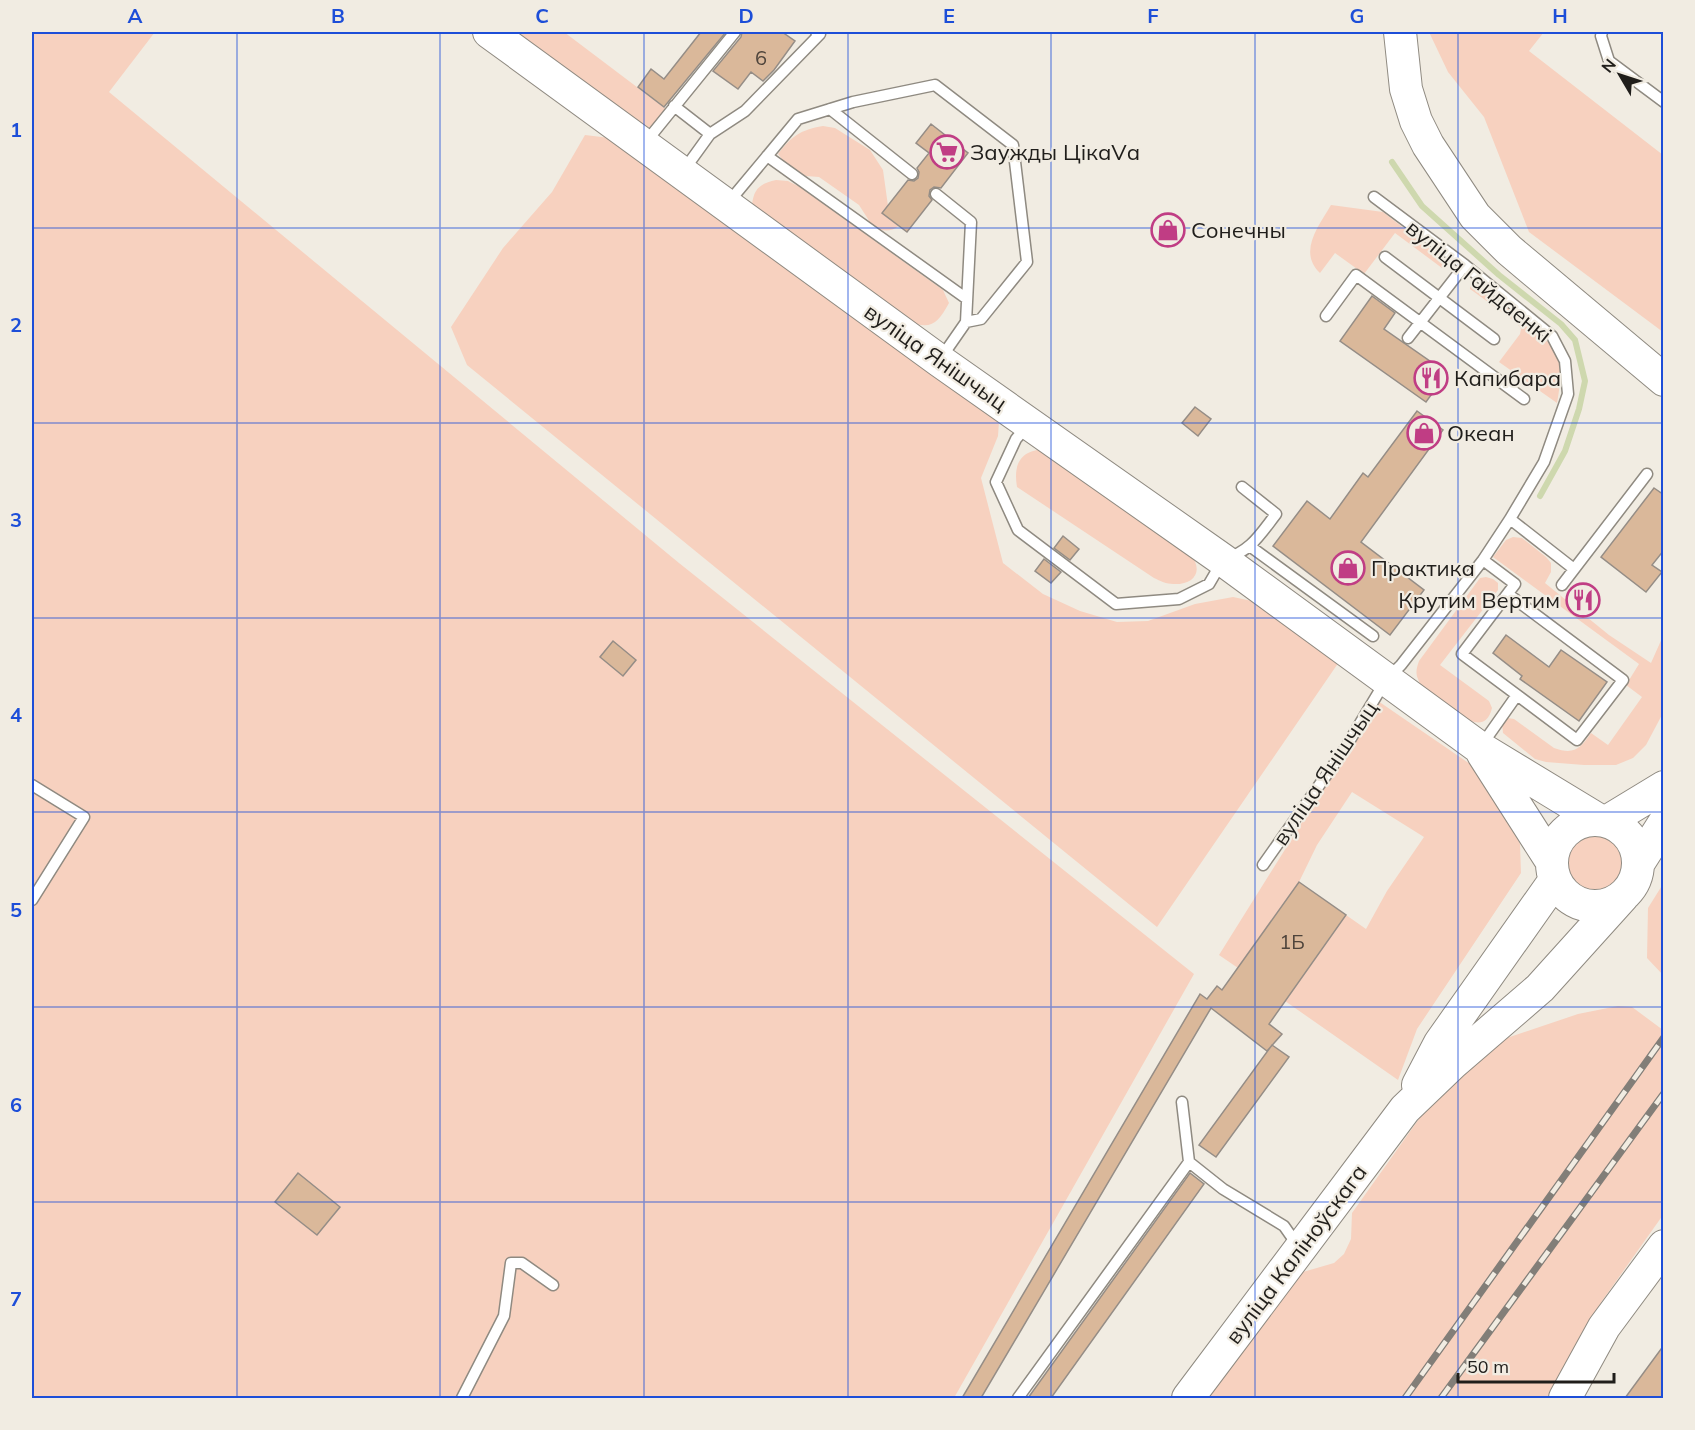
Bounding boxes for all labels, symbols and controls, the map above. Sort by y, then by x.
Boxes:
text: A [128,3,143,28]
text: B [331,3,345,28]
text: C [535,3,549,28]
text: D [738,3,754,28]
text: E [943,3,955,28]
text: F [1147,3,1159,28]
text: G [1350,3,1364,28]
text: H [1552,3,1568,28]
house number: 6 [755,45,767,70]
north arrow [1590,45,1650,105]
text: N [1597,55,1620,77]
text: 1 [10,117,22,142]
supermarket icon: Заужды ЦікаVа [929,134,965,170]
place label: Заужды ЦікаVа [970,138,1140,166]
shop icon: Сонечны [1150,212,1186,248]
street label: вуліца Гайдаенкі [1400,214,1558,348]
place label: Сонечны [1191,216,1286,244]
street label: вуліца Янішчыц [859,297,1013,417]
text: 2 [10,312,22,337]
restaurant icon: Капибара [1413,360,1449,396]
place label: Капибара [1454,364,1561,392]
shop icon: Океан [1406,415,1442,451]
place label: Океан [1447,419,1515,447]
text: 3 [10,507,22,532]
shop icon: Практика [1330,550,1366,586]
place label: Практика [1371,554,1475,582]
restaurant icon: Крутим Вертим [1565,582,1601,618]
place label: Крутим Вертим [1398,586,1560,614]
street label: вуліца Янішчыц [1266,695,1384,851]
text: 4 [10,702,22,727]
text: 5 [10,897,22,922]
house number: 1Б [1279,929,1305,954]
text: 6 [10,1092,22,1117]
street label: вуліца Каліноўскага [1219,1159,1373,1349]
text: 7 [10,1286,22,1311]
scale bar [1458,1346,1614,1384]
text: 50 m [1467,1355,1509,1378]

